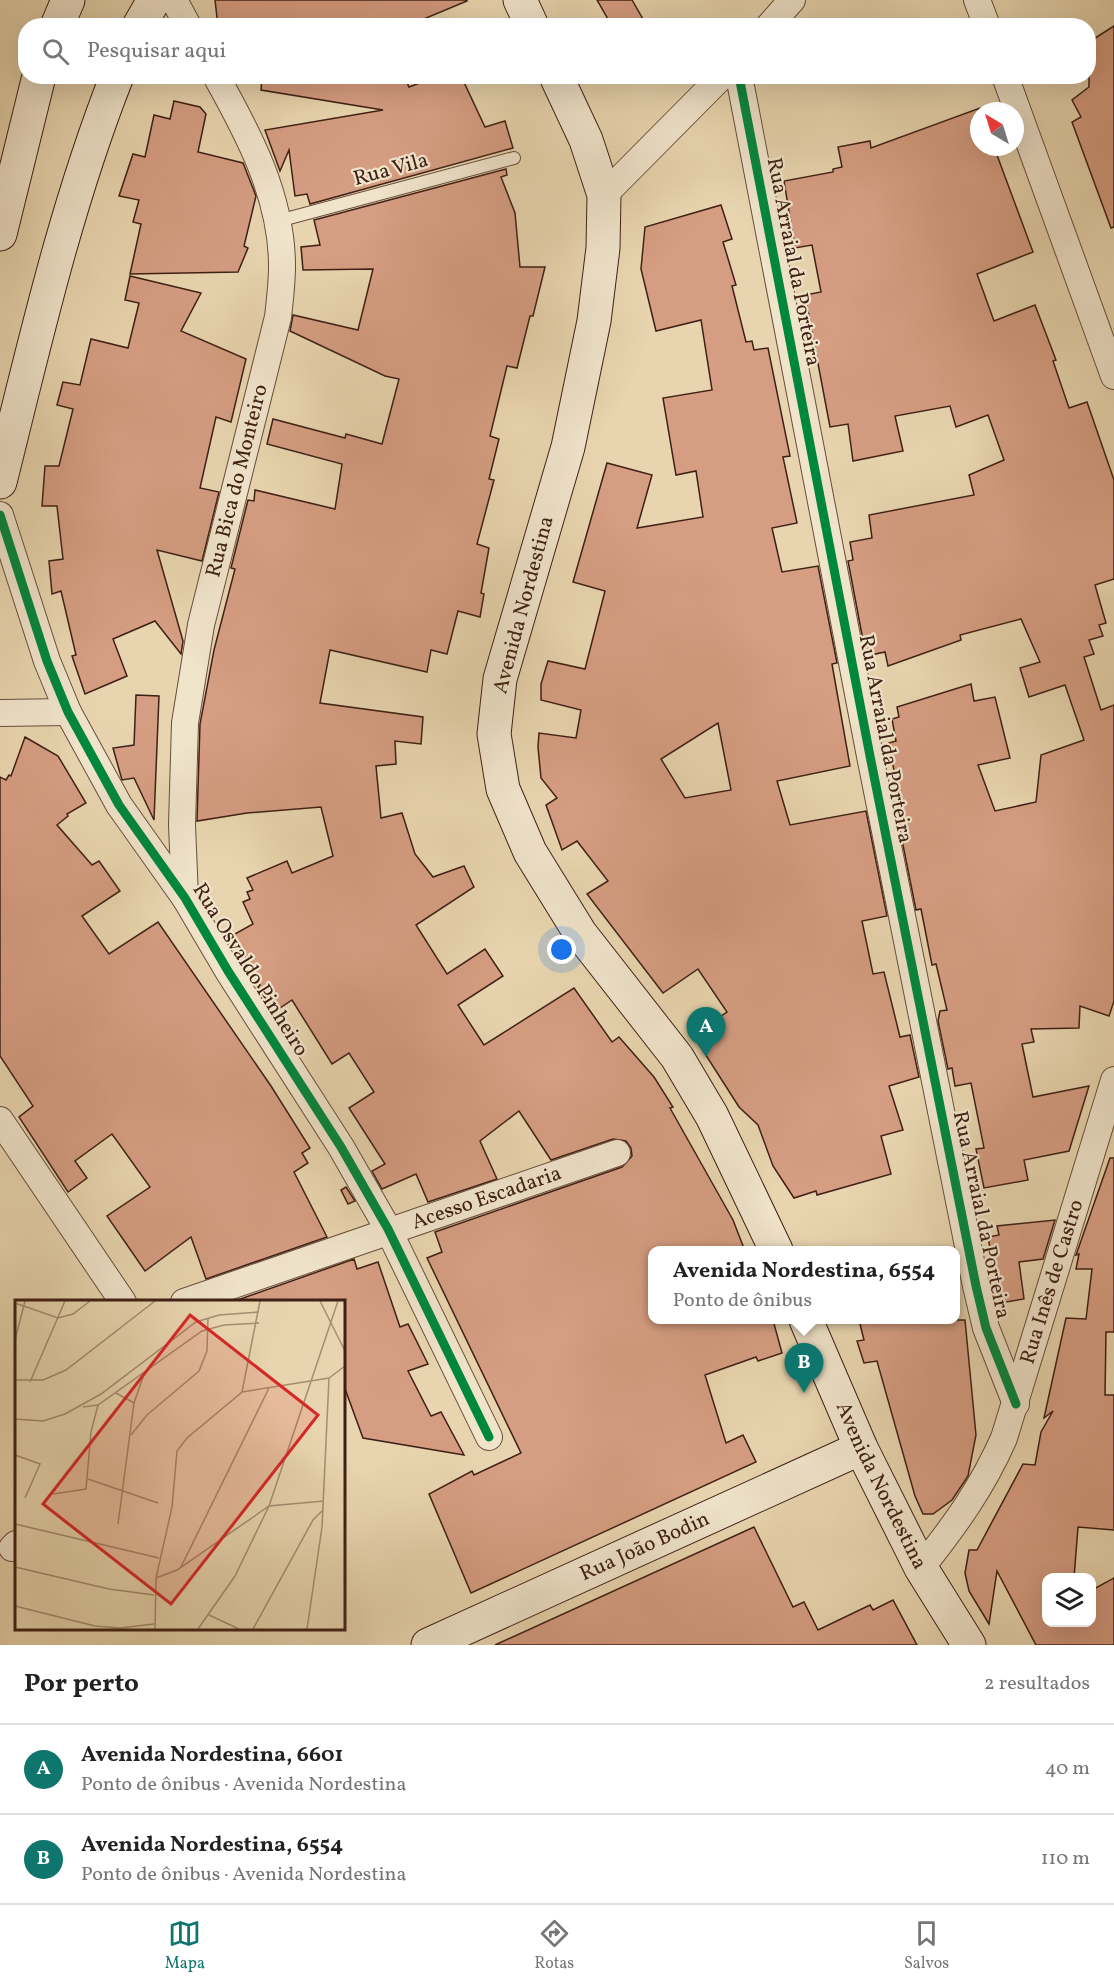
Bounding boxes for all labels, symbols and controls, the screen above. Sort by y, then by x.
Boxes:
search box [18,18,1096,84]
icon: search [39,35,72,68]
text: Pesquisar aqui [87,36,226,67]
north arrow [970,102,1024,156]
street label: Rua Vila [350,146,432,194]
street label: Rua Arraial da Porteira [759,155,827,369]
street label: Rua Bica do Monteiro [199,381,275,580]
street label: Avenida Nordestina [486,513,562,697]
street label: Rua Arraial da Porteira [851,632,919,846]
street label: Rua Osvaldo Pinheiro [185,878,315,1062]
your location [547,935,576,964]
pin: A [686,1008,726,1057]
street label: Rua Arraial da Porteira [945,1108,1017,1322]
street label: Acesso Escadaria [408,1159,565,1237]
street label: Rua Inês de Castro [1013,1196,1091,1368]
popup [648,1246,960,1324]
text: Avenida Nordestina, 6554 [673,1256,935,1287]
text: Ponto de ônibus [673,1287,812,1315]
inset map [15,1300,345,1630]
pin: B [784,1344,824,1393]
street label: Avenida Nordestina [828,1397,934,1574]
street label: Rua João Bodin [575,1504,714,1589]
map controls [1042,1573,1096,1627]
button: layers [1042,1573,1096,1627]
text: Por perto [24,1666,139,1702]
text: 2 resultados [984,1670,1090,1698]
text: Avenida Nordestina, 6601 [81,1740,343,1771]
text: A [36,1755,51,1783]
text: 40 m [1045,1755,1090,1783]
text: Ponto de ônibus · Avenida Nordestina [81,1771,406,1799]
text: Avenida Nordestina, 6554 [81,1830,343,1861]
text: B [37,1845,50,1873]
text: 110 m [1041,1845,1090,1873]
text: Ponto de ônibus · Avenida Nordestina [81,1861,406,1889]
tab: Mapa [165,1917,205,1975]
tab: Rotas [535,1917,574,1975]
tab: Salvos [904,1917,949,1975]

